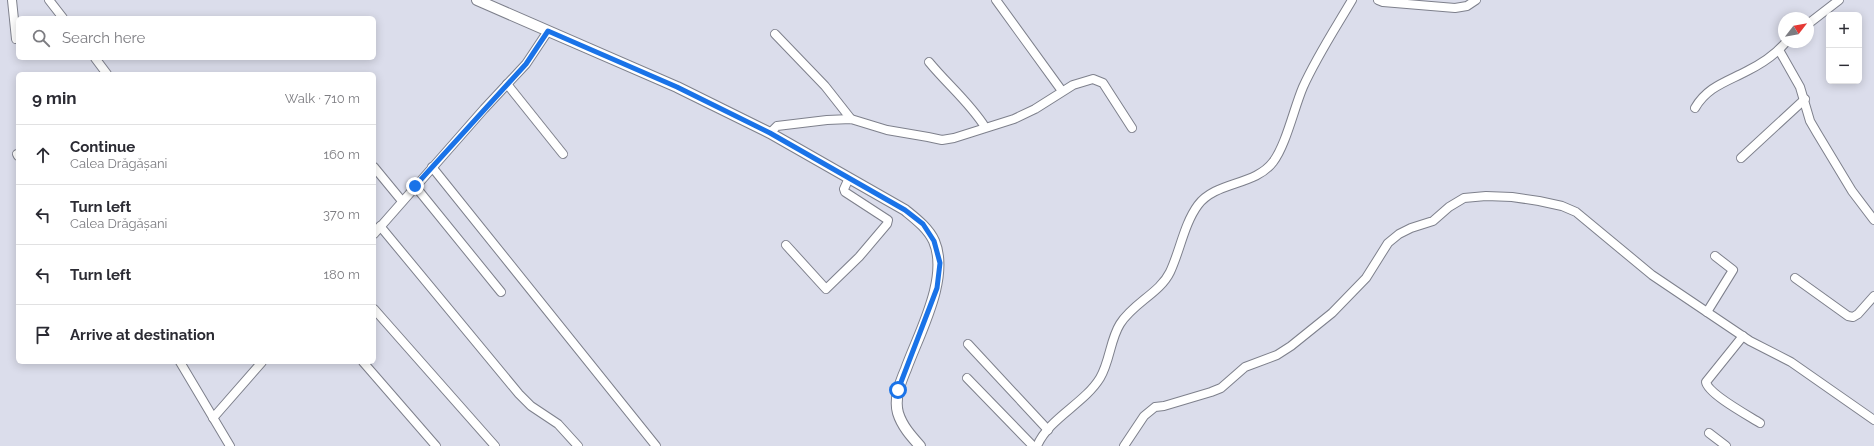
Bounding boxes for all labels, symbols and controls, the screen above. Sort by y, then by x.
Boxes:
north arrow [1778,12,1814,48]
map controls [1826,12,1862,84]
button: + [1826,12,1862,48]
search box [16,16,376,60]
icon: search [30,27,52,49]
text: Search here [62,29,145,47]
button: − [1826,48,1862,84]
text: 9 min [32,88,77,108]
text: Walk · 710 m [285,91,360,106]
text: Continue [70,138,135,156]
icon: ahead [32,144,54,166]
text: 160 m [323,147,360,162]
text: Calea Drăgășani [70,156,167,171]
route end [406,177,424,195]
text: Turn left [70,198,131,216]
icon: left [32,204,54,226]
text: 370 m [323,207,360,222]
text: Calea Drăgășani [70,216,167,231]
icon: left [32,264,54,286]
text: Turn left [70,266,131,284]
text: 180 m [324,267,360,282]
icon: arrive [32,324,54,346]
text: Arrive at destination [70,326,215,344]
route start [889,381,907,399]

